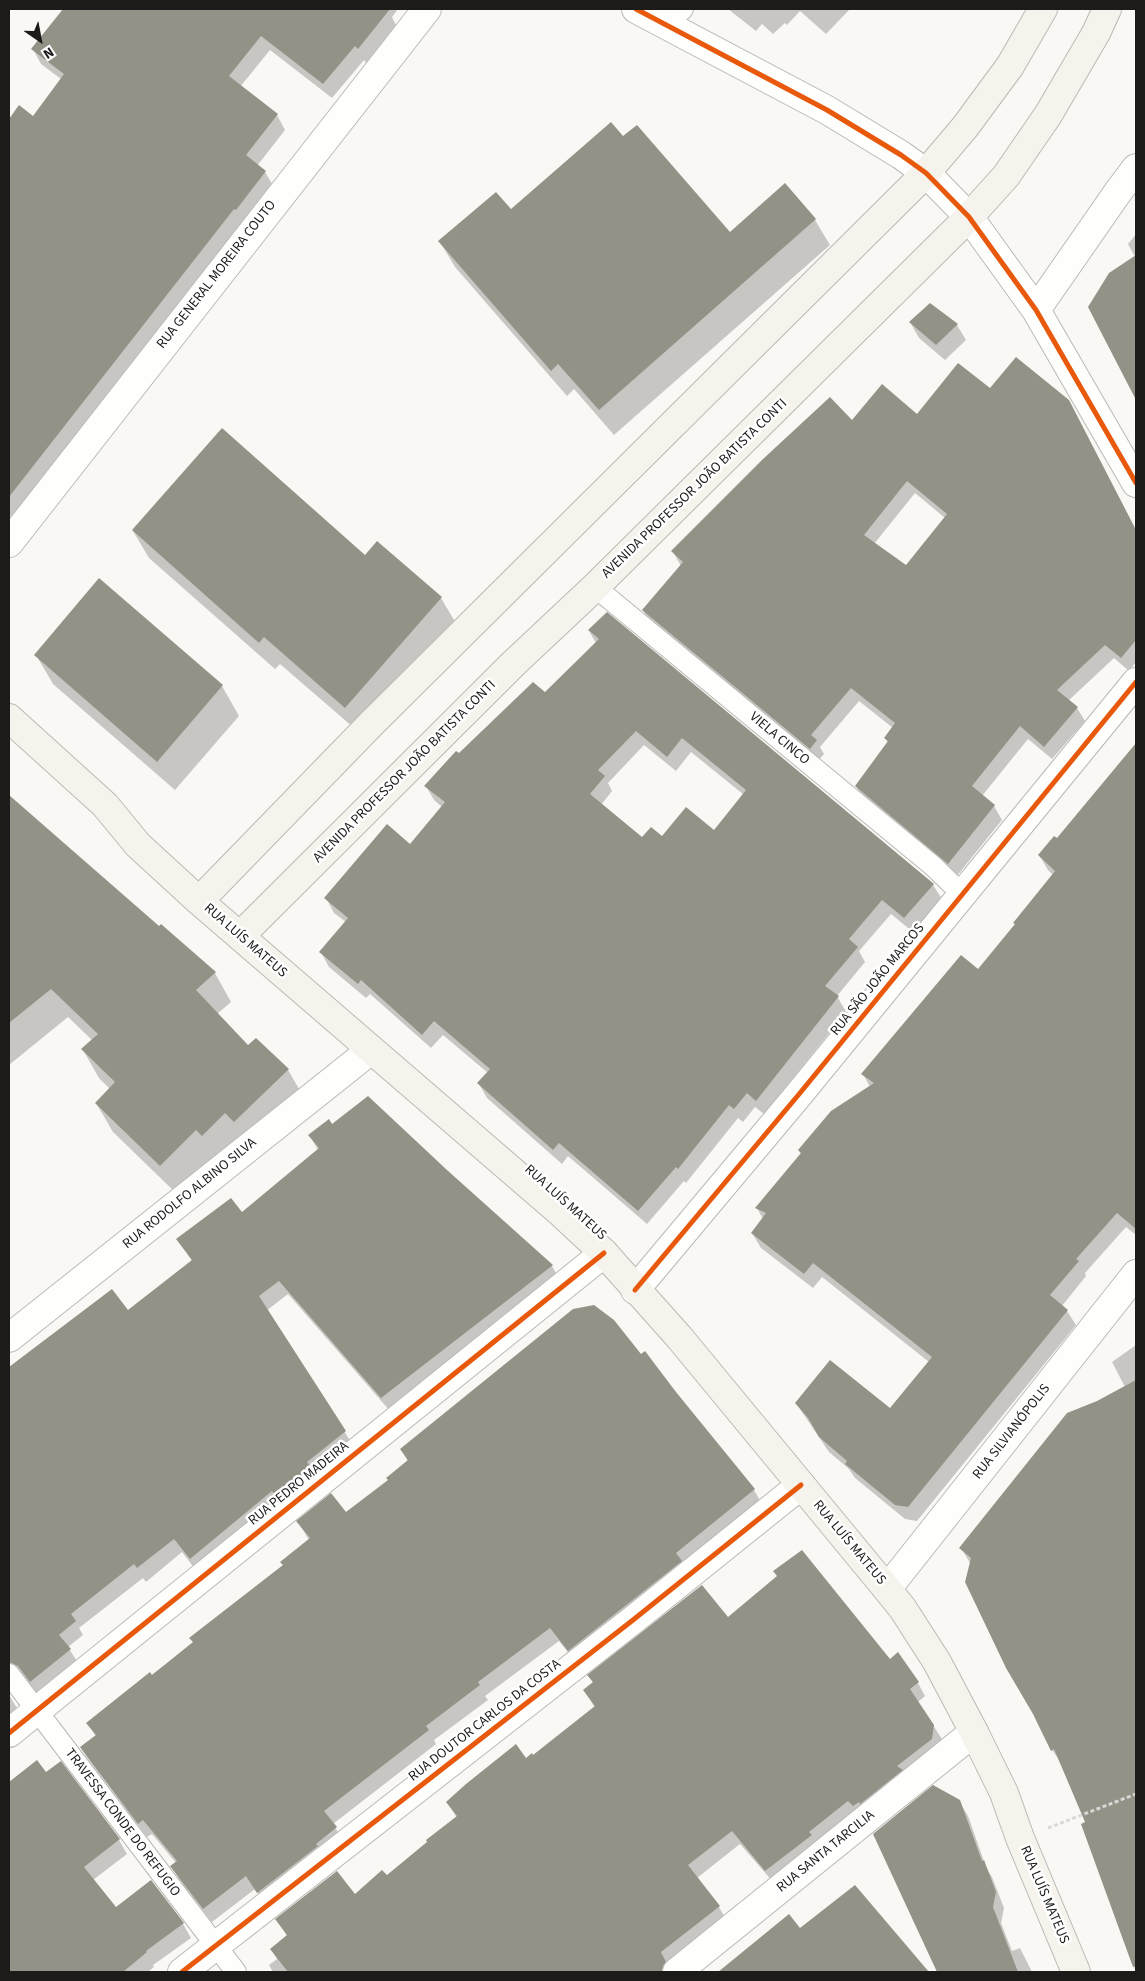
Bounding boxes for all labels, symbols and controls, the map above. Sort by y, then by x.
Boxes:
north arrow [15,15,65,65]
text: N [39,42,58,64]
street label: RUA GENERAL MOREIRA COUTO [154,197,280,353]
street label: AVENIDA PROFESSOR JOÃO BATISTA CONTI [599,396,791,582]
street label: AVENIDA PROFESSOR JOÃO BATISTA CONTI [310,677,500,867]
street label: VIELA CINCO [746,709,812,769]
street label: RUA LUÍS MATEUS [200,900,290,982]
street label: RUA SÃO JOÃO MARCOS [827,920,929,1040]
street label: RUA RODOLFO ALBINO SILVA [120,1135,260,1253]
street label: RUA LUÍS MATEUS [520,1162,610,1244]
street label: RUA SILVIANÓPOLIS [970,1381,1054,1483]
street label: RUA PEDRO MADEIRA [245,1438,353,1530]
street label: RUA LUÍS MATEUS [809,1497,889,1589]
street label: RUA DOUTOR CARLOS DA COSTA [406,1656,564,1786]
street label: TRAVESSA CONDE DO REFUGIO [61,1746,183,1900]
street label: RUA SANTA TARCILIA [774,1807,878,1897]
street label: RUA LUÍS MATEUS [1016,1843,1072,1947]

